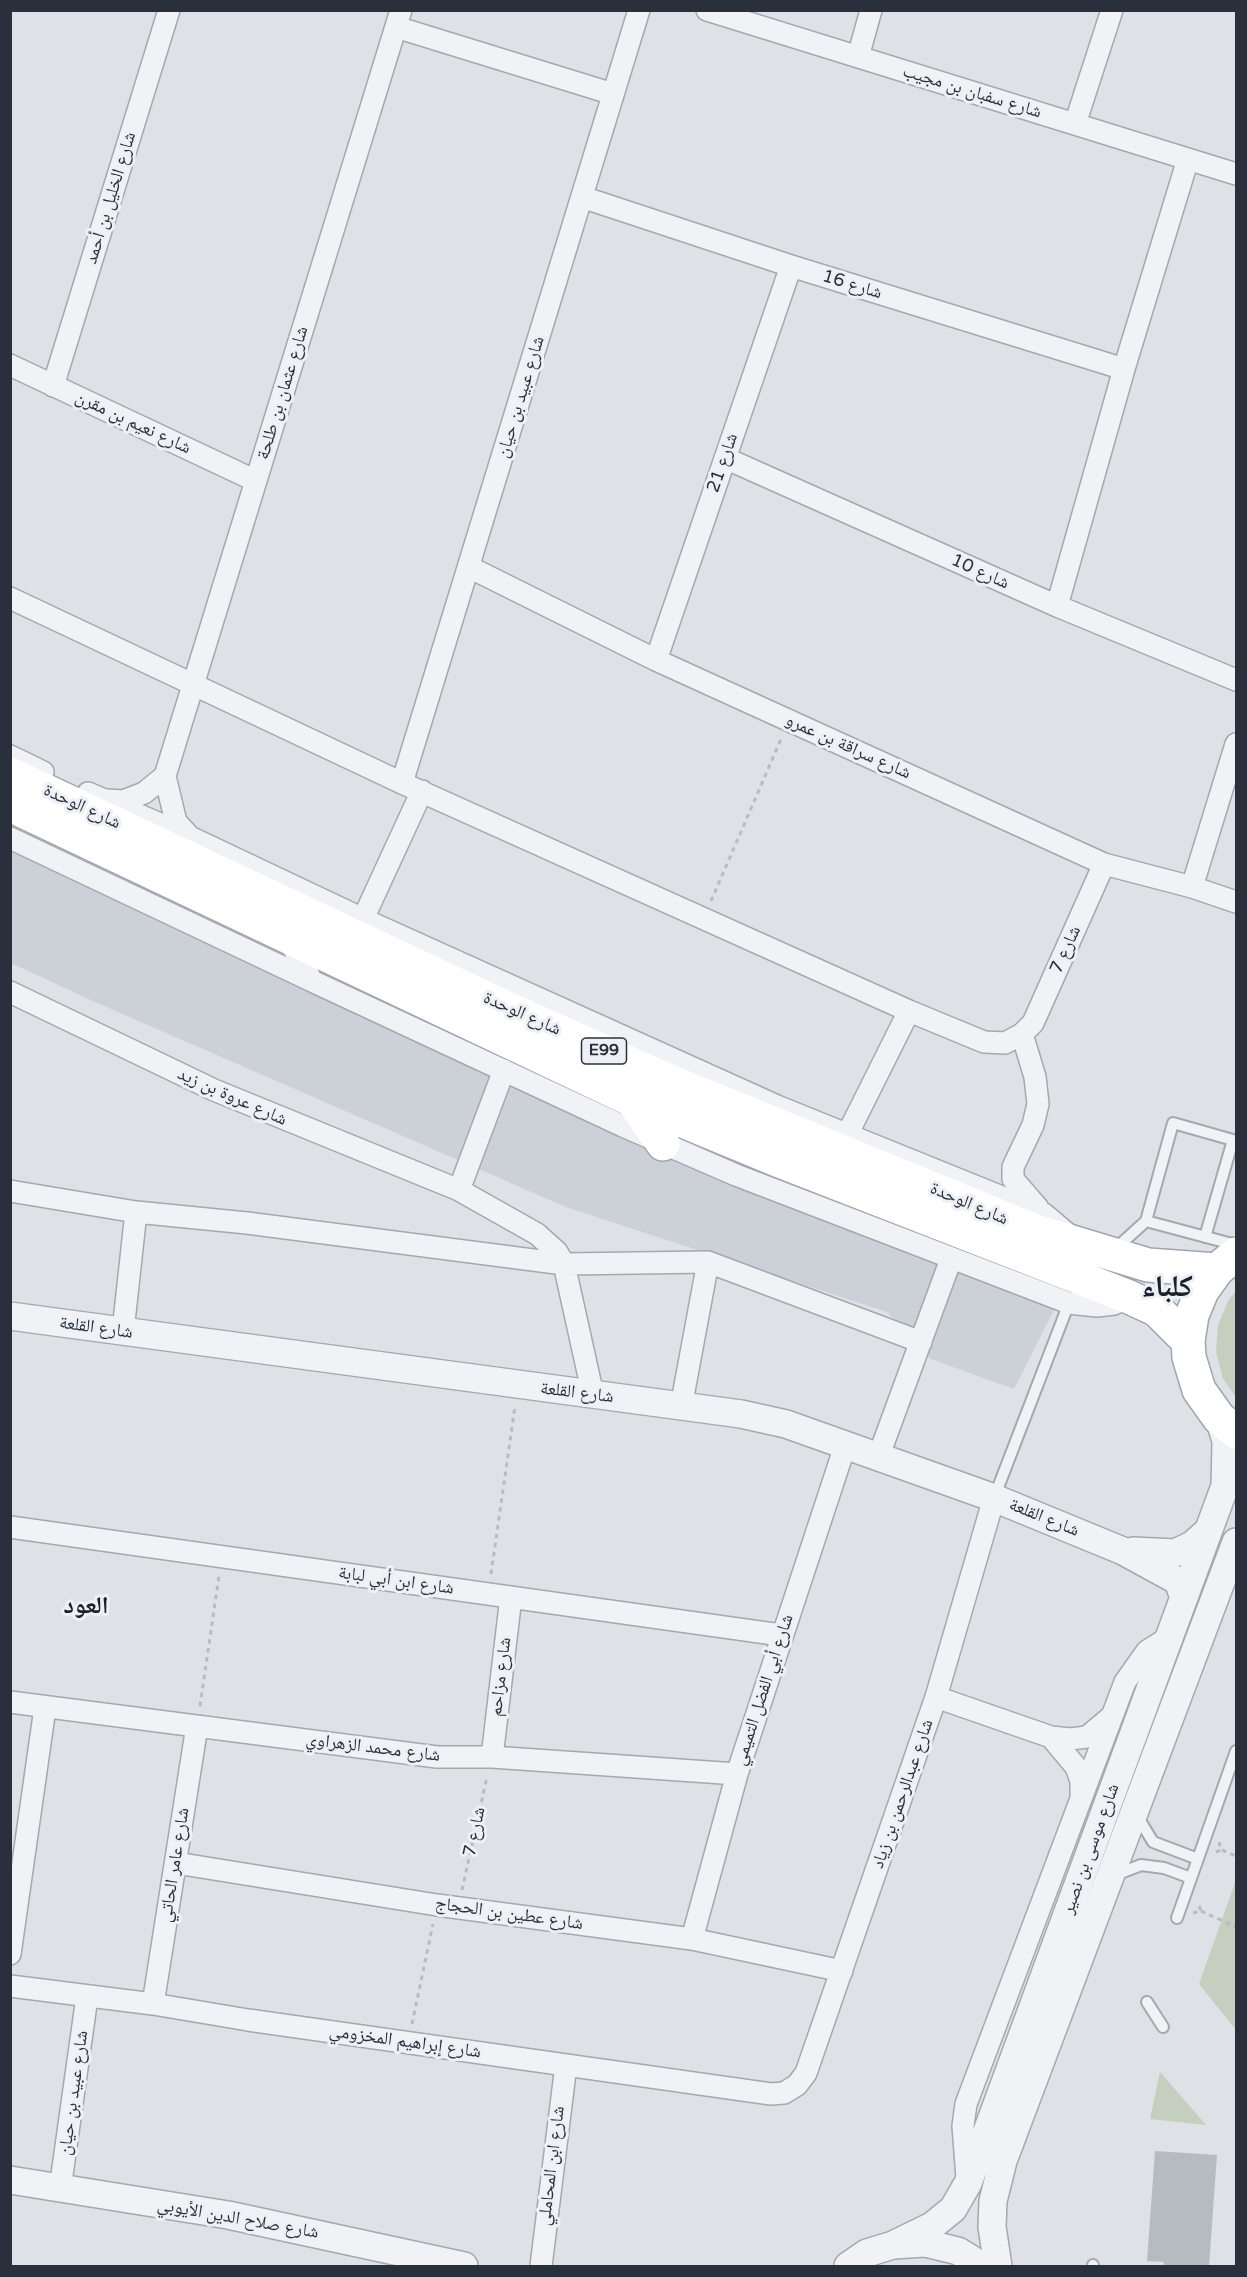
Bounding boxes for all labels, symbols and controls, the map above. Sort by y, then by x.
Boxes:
street label: شارع سفبان بن مجيب [900,61,1044,123]
street label: شارع الخليل بن أحمد [81,129,141,267]
street label: شارع 16 [819,266,885,304]
street label: شارع عثمان بن طلحة [252,324,314,462]
street label: شارع عبيد بن حيان [492,334,550,460]
street label: شارع نعيم بن مقرن [72,387,194,459]
street label: شارع 21 [703,430,743,496]
street label: شارع 10 [948,550,1012,594]
street label: شارع سراقة بن عمرو [782,710,914,784]
street label: شارع الوحدة [40,780,124,834]
street label: شارع 7 [1046,923,1086,977]
street label: شارع الوحدة [480,987,564,1041]
road number: E99 [582,1038,626,1064]
street label: شارع عروة بن زيد [174,1063,290,1131]
street label: شارع الوحدة [927,1178,1011,1230]
district label: كلباء [1141,1270,1193,1306]
street label: شارع القلعة [58,1312,134,1344]
street label: شارع القلعة [539,1378,615,1408]
street label: شارع القلعة [1006,1494,1082,1542]
street label: شارع ابن أبي لبابة [337,1562,455,1600]
district label: العود [64,1593,108,1621]
street label: شارع أبي الفضل التميمي [729,1612,799,1768]
street label: شارع مزاحم [485,1636,517,1718]
street label: شارع عبدالرحمن بن زياد [867,1716,939,1872]
street label: شارع محمد الزهراوي [305,1729,441,1767]
street label: شارع موسى بن نصير [1057,1781,1125,1917]
street label: شارع 7 [459,1805,491,1859]
street label: شارع عامر الحاتي [155,1806,195,1924]
street label: شارع عطين بن الحجاج [434,1893,584,1935]
street label: شارع إبراهيم المخزومي [328,2021,482,2063]
street label: شارع عبيد بن حيان [55,2029,93,2157]
street label: شارع ابن المحاملي [534,2105,570,2227]
street label: شارع صلاح الدين الأيوبي [156,2194,320,2244]

